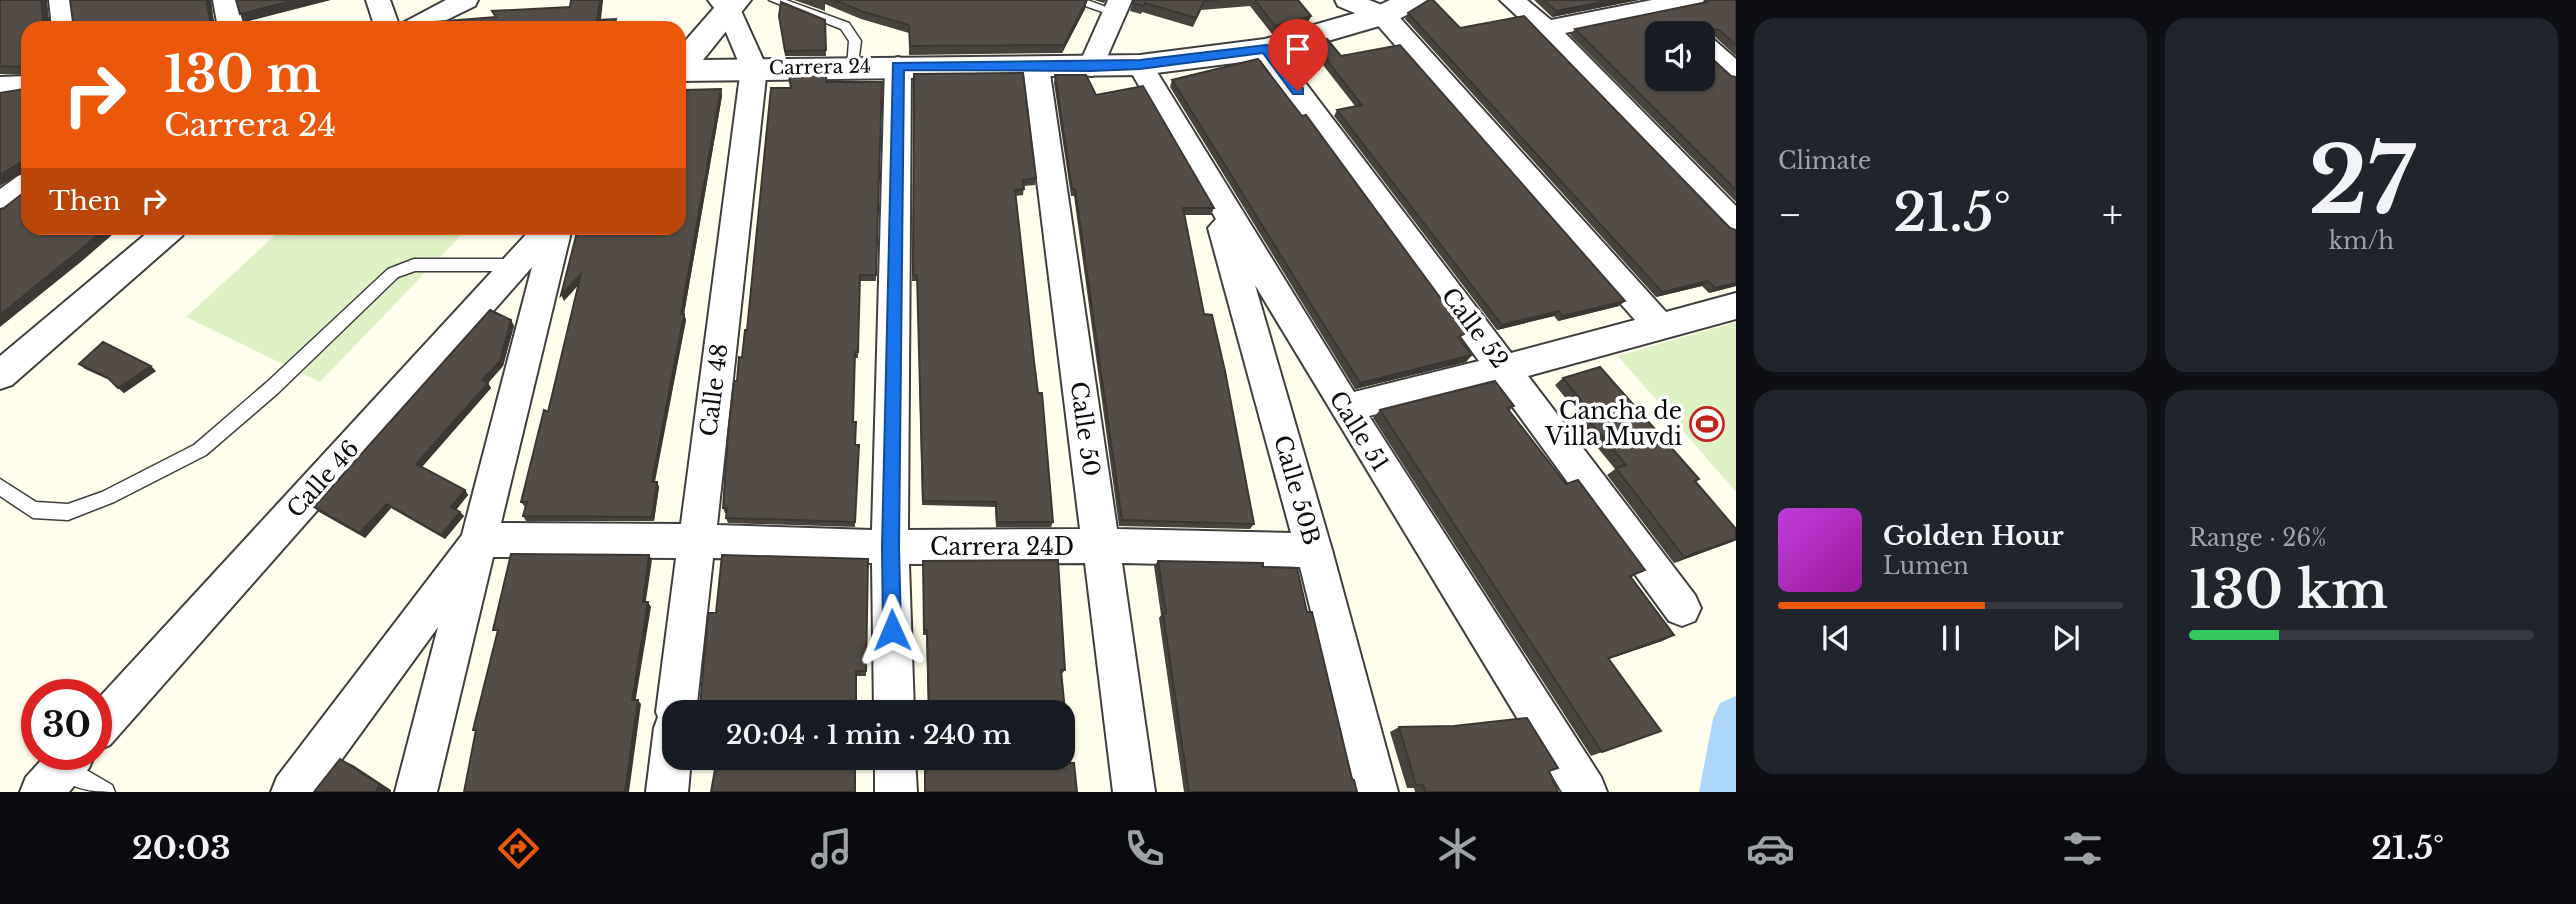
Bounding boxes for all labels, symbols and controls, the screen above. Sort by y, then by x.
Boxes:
pin [1268,19,1328,91]
map controls [1645,21,1715,91]
button: sound [1645,21,1715,91]
icon: arrive [1279,30,1317,68]
text: 130 m [164,44,321,105]
icon: right [49,49,140,140]
street label: Carrera 24 [769,55,871,79]
text: Carrera 24 [164,105,336,145]
text: 27 [2308,125,2415,238]
text: Climate [1778,147,1871,175]
text: 21.5° [1893,181,2011,245]
icon: right [135,182,173,220]
text: Then [49,185,121,217]
text: − [1778,191,1802,238]
text: + [2102,191,2123,238]
text: km/h [2329,227,2394,255]
street label: Calle 52 [1436,282,1514,374]
street label: Calle 48 [694,342,734,438]
street label: Calle 50 [1064,380,1106,478]
street label: Calle 51 [1323,386,1395,476]
place label: Cancha de Villa Muvdi [1544,397,1682,451]
sports icon: Cancha de Villa Muvdi [1688,405,1726,443]
street label: Calle 50B [1268,432,1326,548]
street label: Calle 46 [281,435,365,523]
text: Golden Hour [1883,520,2064,552]
text: Range · 26% [2189,524,2327,552]
street label: Carrera 24D [930,533,1074,561]
text: Lumen [1883,552,1969,580]
text: 130 km [2189,558,2388,622]
position arrow [855,593,929,667]
icon: previous [1817,619,1855,657]
icon: pause [1932,619,1970,657]
icon: next [2047,619,2085,657]
speed limit sign: 30 [21,679,112,770]
text: 20:04 · 1 min · 240 m [726,719,1011,751]
icon: directions [494,824,543,873]
icon: music [807,824,856,873]
icon: phone [1120,824,1169,873]
icon: climate [1433,824,1482,873]
icon: car [1746,824,1795,873]
icon: filters [2058,824,2107,873]
text: 20:03 [132,828,231,868]
text: 21.5° [2371,828,2444,868]

